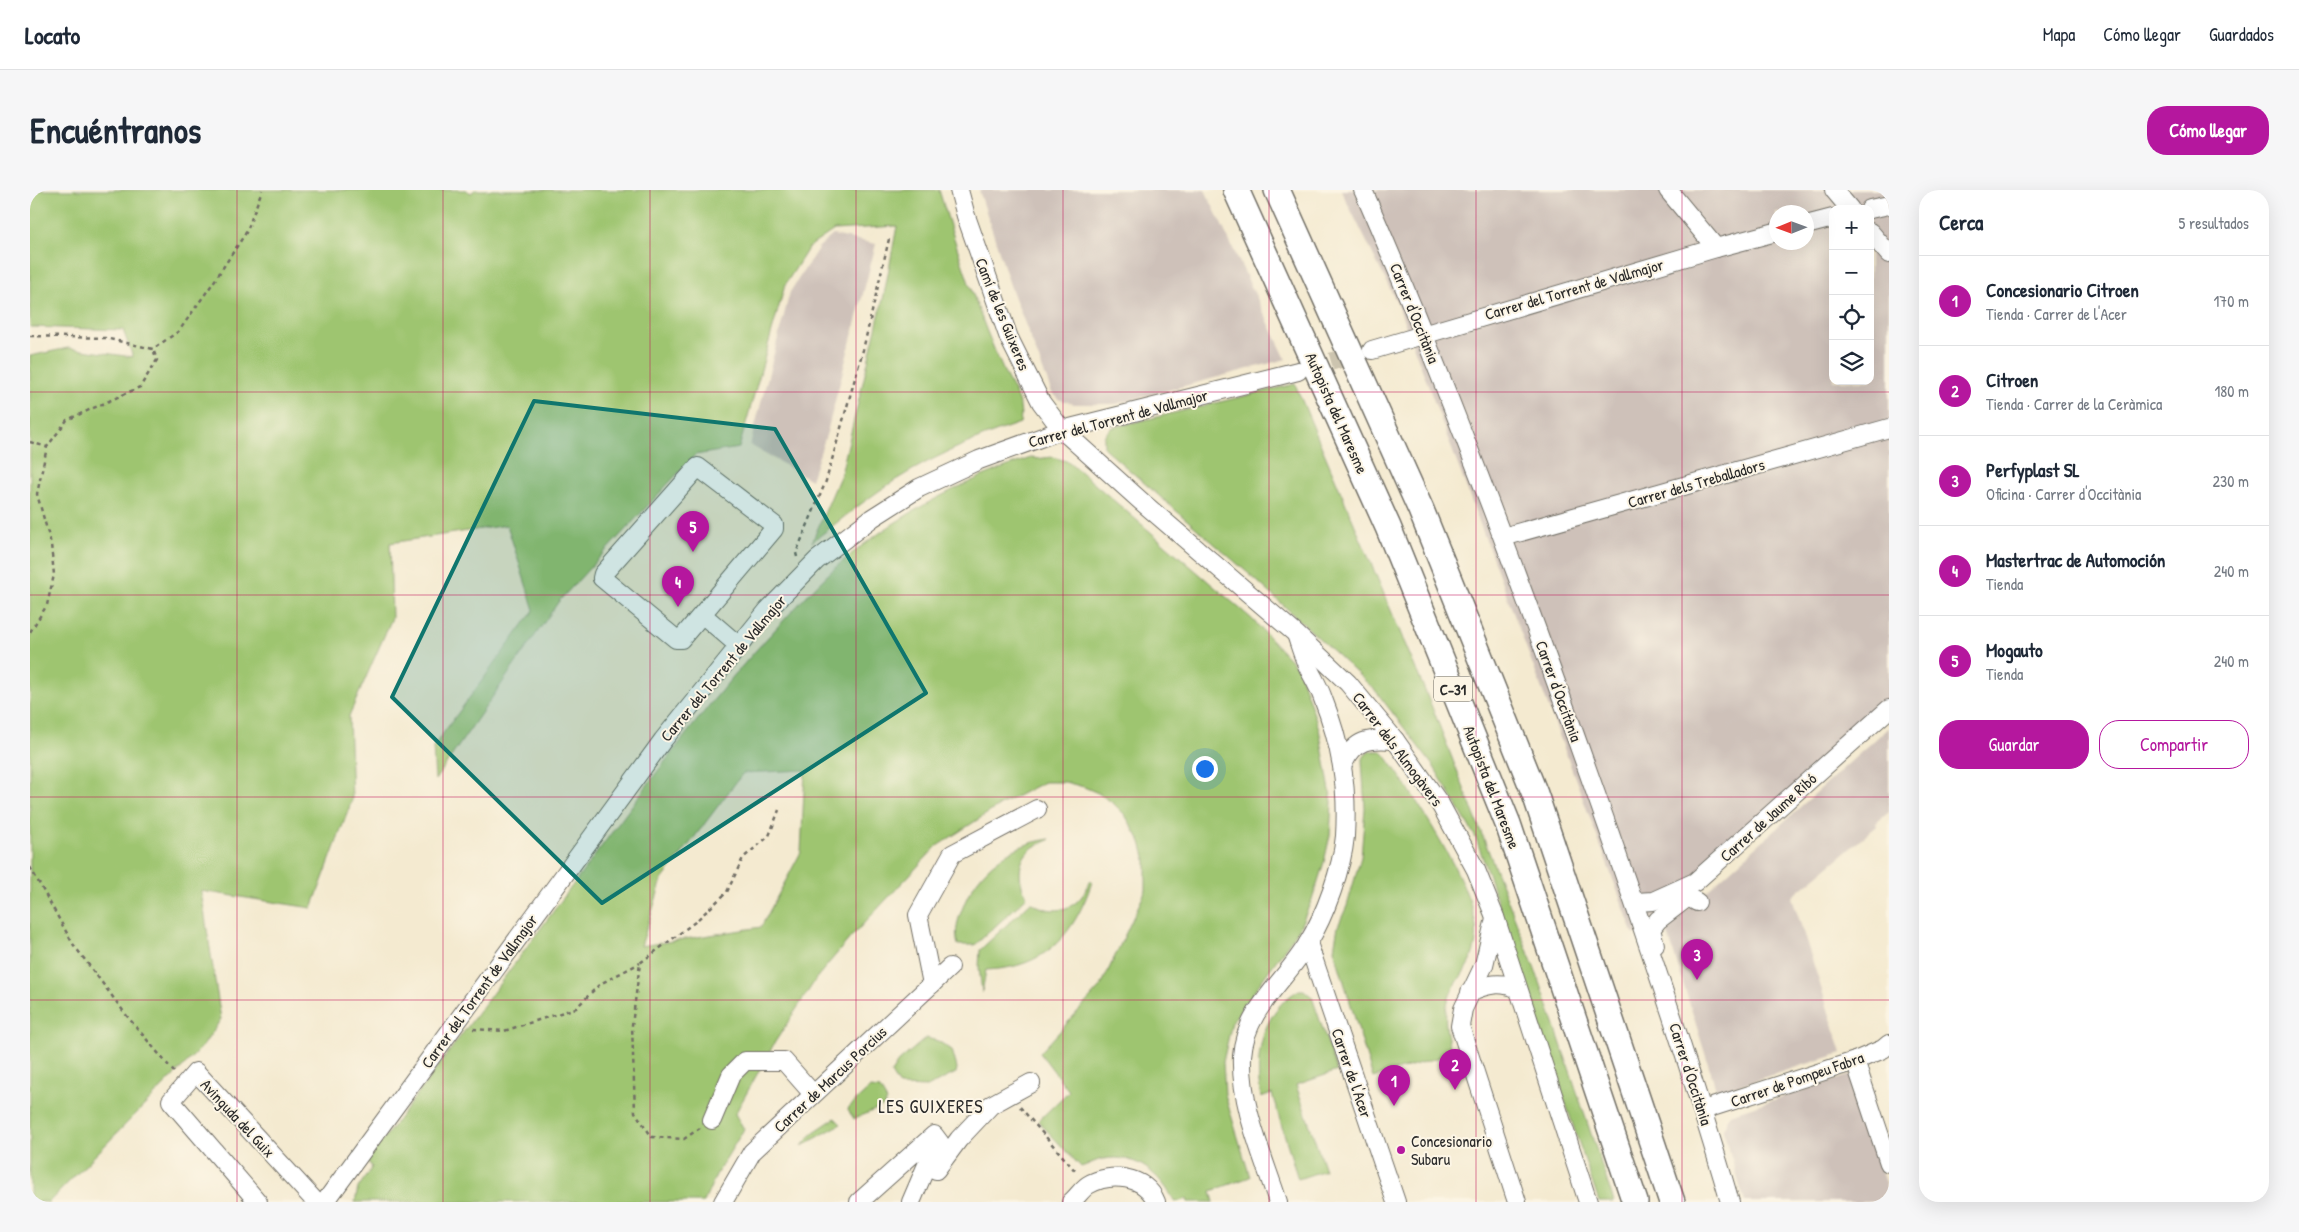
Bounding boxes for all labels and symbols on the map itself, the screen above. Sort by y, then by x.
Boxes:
north arrow [1769,205,1814,250]
street label: Carrer del Torrent de Vallmajor [1482,253,1666,325]
street label: Camí de les Guixeres [970,254,1036,374]
street label: Carrer d'Occitània [1385,260,1445,366]
street label: Autopista del Maresme [1300,349,1374,478]
street label: Carrer del Torrent de Vallmajor [1026,383,1210,453]
street label: Carrer dels Treballadors [1625,453,1767,513]
pin: 5 [677,511,709,552]
pin: 4 [662,566,694,607]
street label: Carrer del Torrent de Vallmajor [655,590,791,746]
street label: Carrer d'Occitània [1531,637,1587,745]
road number: C-31 [1434,676,1472,702]
street label: Carrer dels Almogàvers [1348,687,1448,811]
street label: Autopista del Maresme [1458,722,1526,852]
your location [1192,756,1218,782]
street label: Carrer de Jaume Ribó [1715,767,1822,866]
street label: Carrer del Torrent de Vallmajor [416,910,542,1072]
pin: 3 [1681,939,1713,980]
street label: Carrer d'Occitània [1664,1020,1718,1128]
street label: Carrer de Marcus Porcius [769,1021,891,1137]
street label: Carrer de l'Acer [1326,1025,1378,1121]
street label: Carrer de Pompeu Fabra [1727,1046,1867,1112]
pin: 2 [1439,1049,1471,1090]
pin: 1 [1378,1065,1410,1106]
street label: Avinguda del Guix [196,1074,280,1162]
district label: LES GUIXERES [879,1094,984,1119]
place label: Concesionario Subaru [1411,1130,1492,1170]
marker: Concesionario Subaru [1395,1144,1407,1156]

